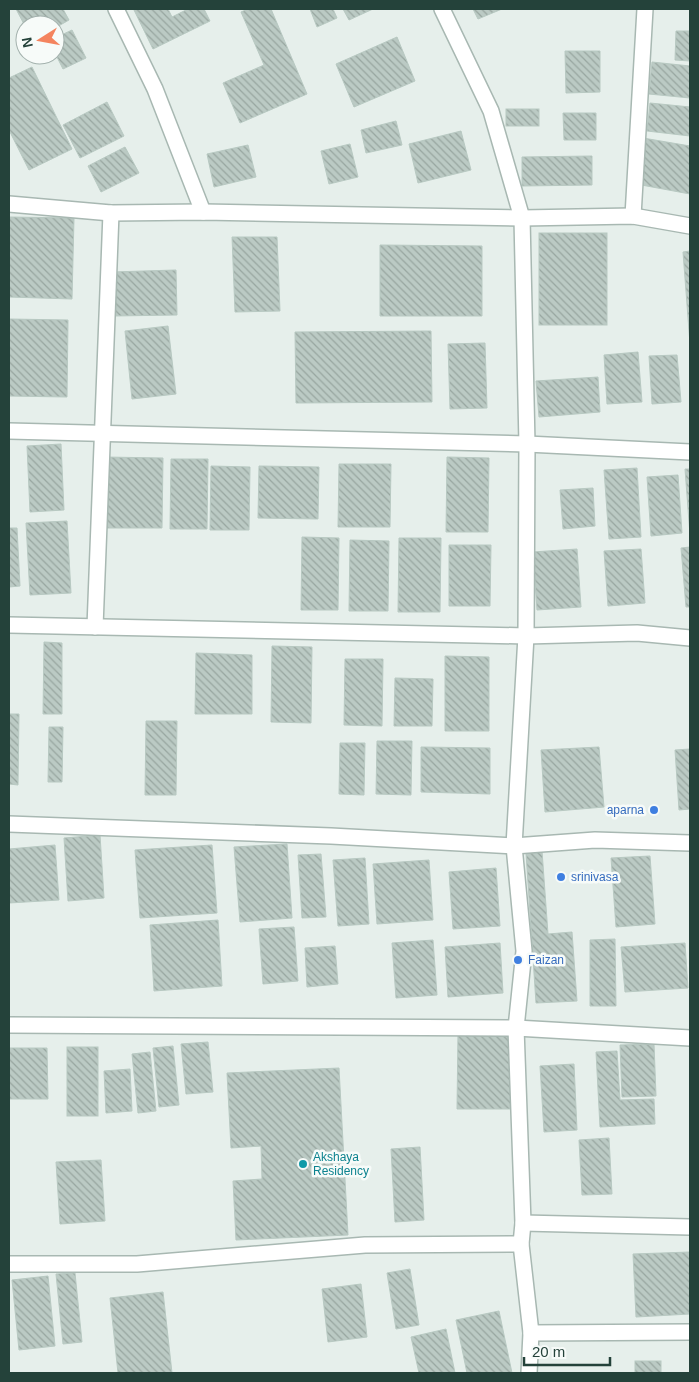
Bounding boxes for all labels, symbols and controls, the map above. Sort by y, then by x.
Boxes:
north arrow [15,15,65,65]
text: N [18,36,36,49]
place label: aparna [607,803,644,817]
marker: aparna [648,804,660,816]
place label: srinivasa [571,870,619,884]
marker: srinivasa [555,871,567,883]
place label: Faizan [528,953,564,967]
marker: Faizan [512,954,524,966]
place label: Akshaya Residency [313,1150,369,1178]
marker: Akshaya Residency [297,1158,309,1170]
scale bar [524,1334,610,1366]
text: 20 m [532,1343,565,1360]

